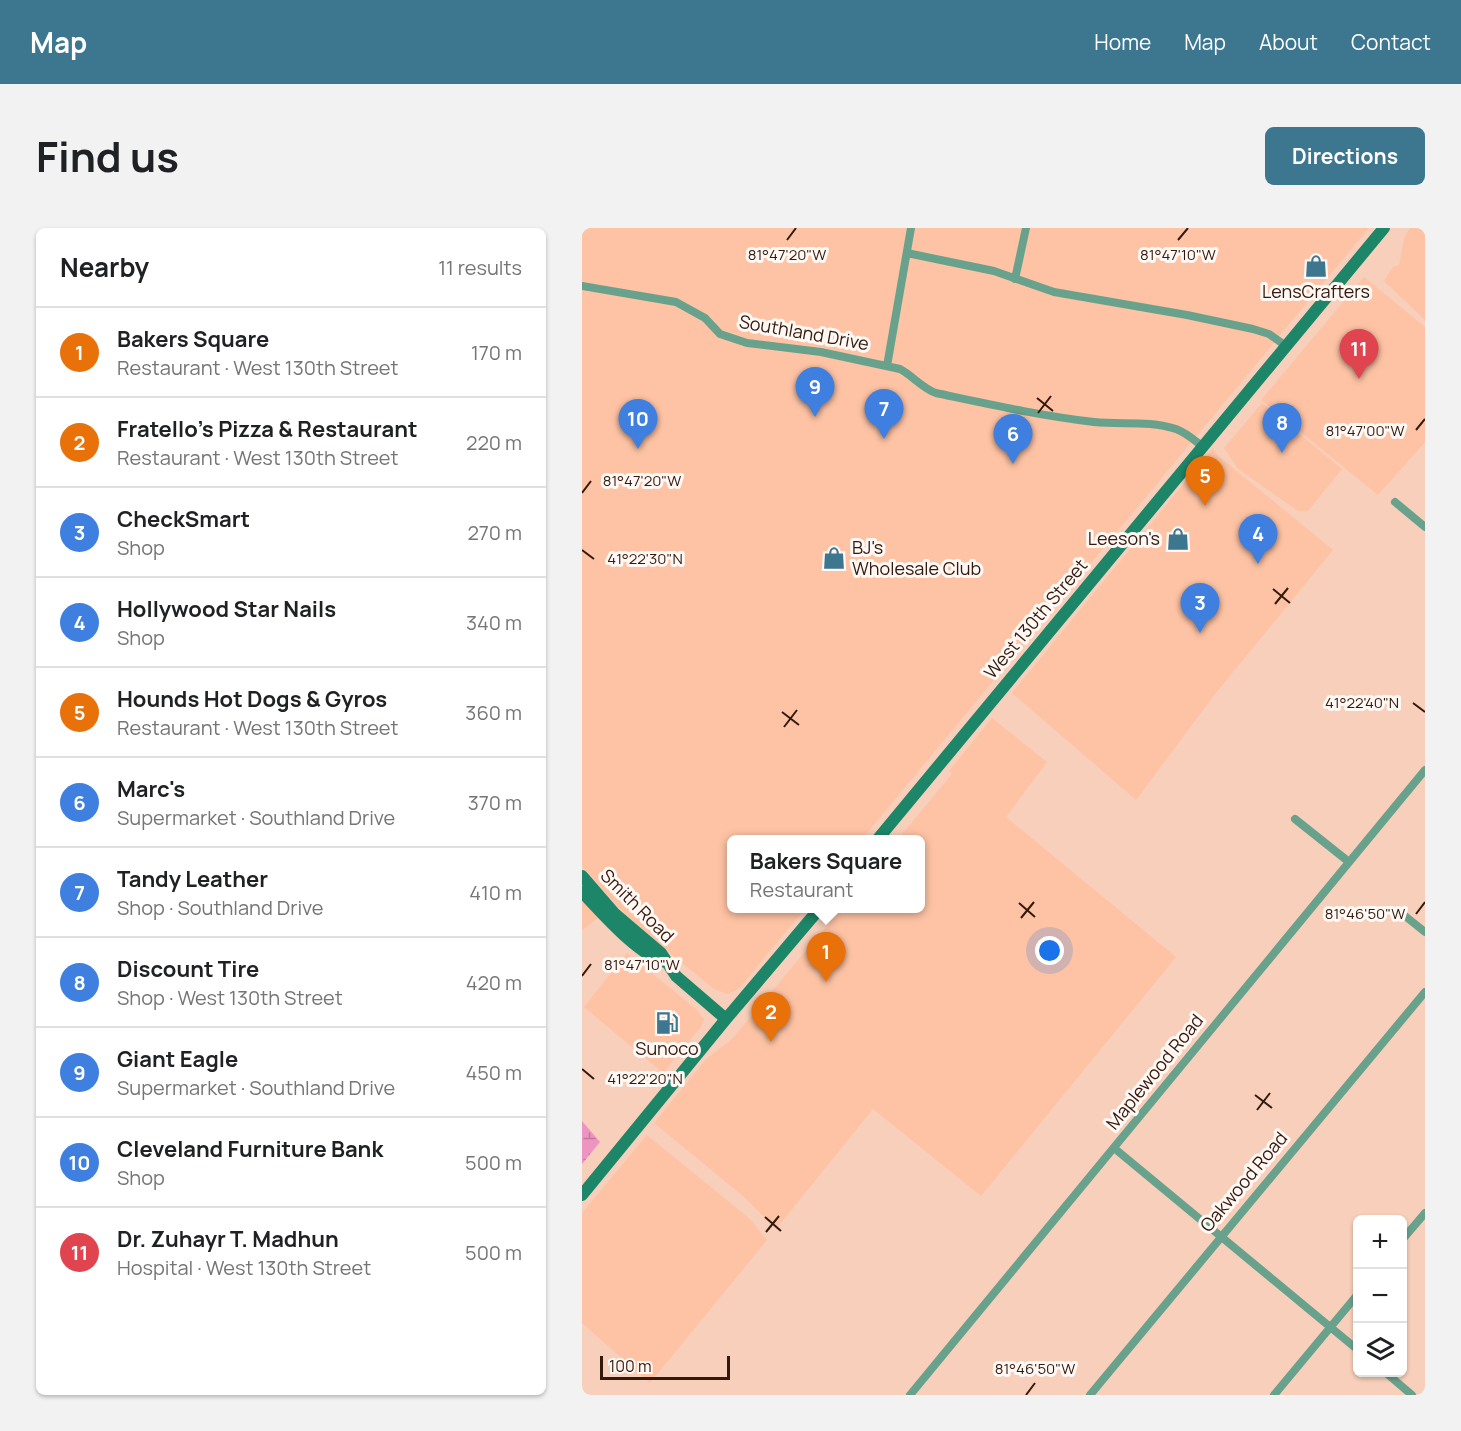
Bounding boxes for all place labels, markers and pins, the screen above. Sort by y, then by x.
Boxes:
shop icon: LensCrafters [1303,253,1329,279]
place label: LensCrafters [1262,279,1370,303]
pin: 11 [1340,330,1378,379]
pin: 9 [796,368,834,417]
pin: 7 [864,390,904,439]
pin: 10 [618,400,658,449]
pin: 8 [1262,404,1302,453]
pin: 6 [994,414,1032,464]
pin: 5 [1186,456,1224,506]
pin: 4 [1238,514,1278,564]
place label: Leeson's [1088,526,1160,550]
shop icon: Leeson's [1165,526,1191,552]
place label: BJ's Wholesale Club [852,535,981,580]
shop icon: BJ's Wholesale Club [821,545,847,571]
pin: 3 [1180,584,1220,633]
pin: 1 [806,932,846,982]
pin: 2 [752,992,790,1042]
fuel station icon: Sunoco [654,1010,680,1036]
place label: Sunoco [635,1036,699,1060]

